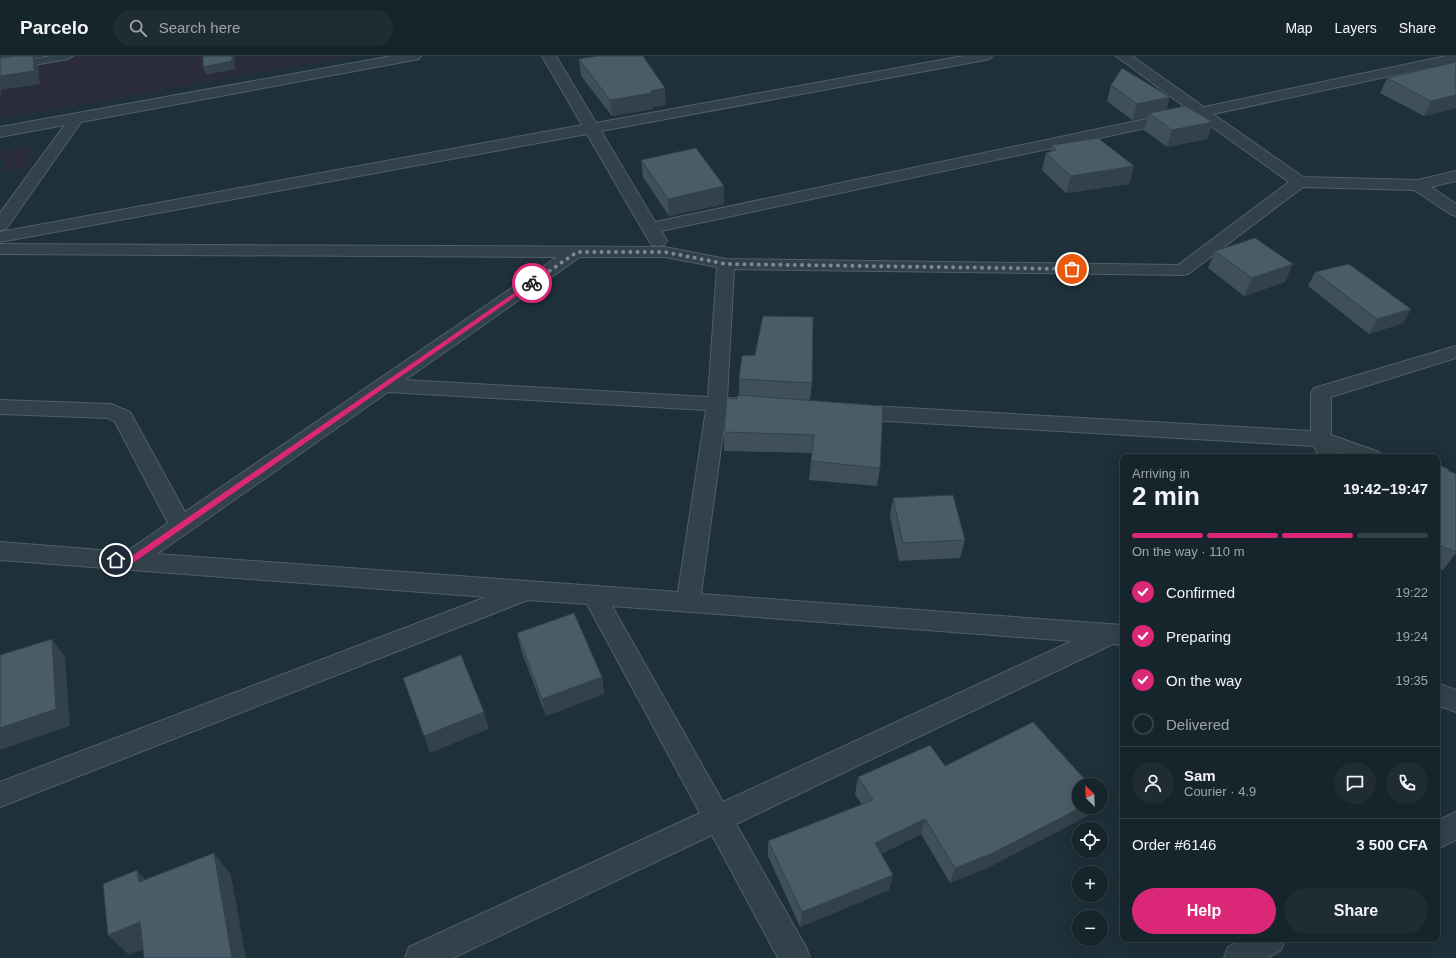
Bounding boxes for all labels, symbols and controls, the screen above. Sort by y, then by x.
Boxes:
search box [113,10,393,46]
text: Parcelo [20,17,89,38]
icon: search [127,17,149,39]
text: Search here [159,19,240,36]
text: Map [1285,20,1313,36]
text: Layers [1335,20,1377,36]
text: Share [1399,20,1436,36]
pin [1055,252,1089,286]
icon: bag [1061,258,1083,280]
courier [512,263,552,303]
icon: bike [521,272,543,294]
text: Arriving in [1132,466,1190,481]
text: 19:42–19:47 [1343,480,1428,497]
text: 2 min [1132,481,1200,511]
pin [99,543,133,577]
text: On the way · 110 m [1132,544,1244,559]
icon: home [105,549,127,571]
icon: check [1132,581,1154,603]
text: Confirmed [1166,584,1235,601]
text: 19:22 [1395,585,1428,600]
icon: check [1132,625,1154,647]
text: Preparing [1166,628,1231,645]
text: 19:24 [1395,629,1428,644]
icon: check [1132,669,1154,691]
text: On the way [1166,672,1242,689]
text: 19:35 [1395,673,1428,688]
text: Delivered [1166,716,1229,733]
button: person [1132,762,1174,804]
button: chat [1334,762,1376,804]
button: phone [1386,762,1428,804]
text: Sam [1184,767,1216,784]
north arrow [1072,778,1108,814]
map controls [1072,778,1108,946]
text: Courier · 4.9 [1184,784,1256,799]
button: locate [1072,822,1108,858]
text: Order #6146 [1132,836,1216,853]
text: 3 500 CFA [1356,836,1428,853]
button: + [1072,866,1108,902]
button: Help [1132,888,1276,934]
button: Share [1284,888,1428,934]
button: − [1072,910,1108,946]

